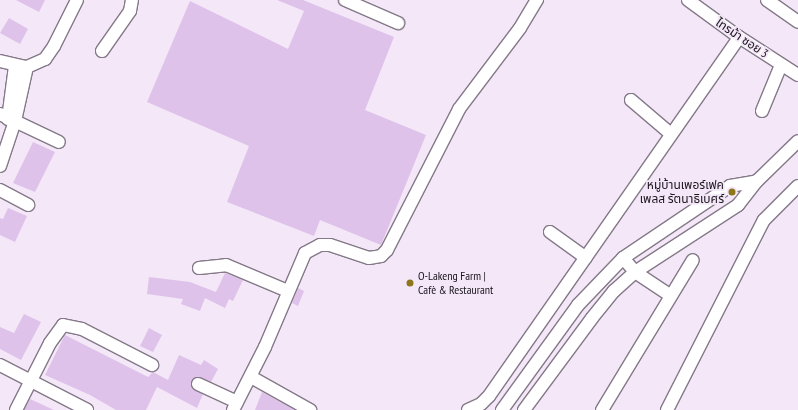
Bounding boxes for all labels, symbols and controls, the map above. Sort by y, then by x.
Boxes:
street label: ไทรม้า ซอย 3 [713,15,771,61]
place label: หมู่บ้านเพอร์เฟค เพลส รัตนาธิเบศร์ [640,178,724,206]
marker: หมู่บ้านเพอร์เฟค เพลส รัตนาธิเบศร์ [727,187,737,197]
place label: O-Lakeng Farm | Cafè & Restaurant [418,269,493,297]
marker: O-Lakeng Farm | Cafè & Restaurant [405,278,415,288]

